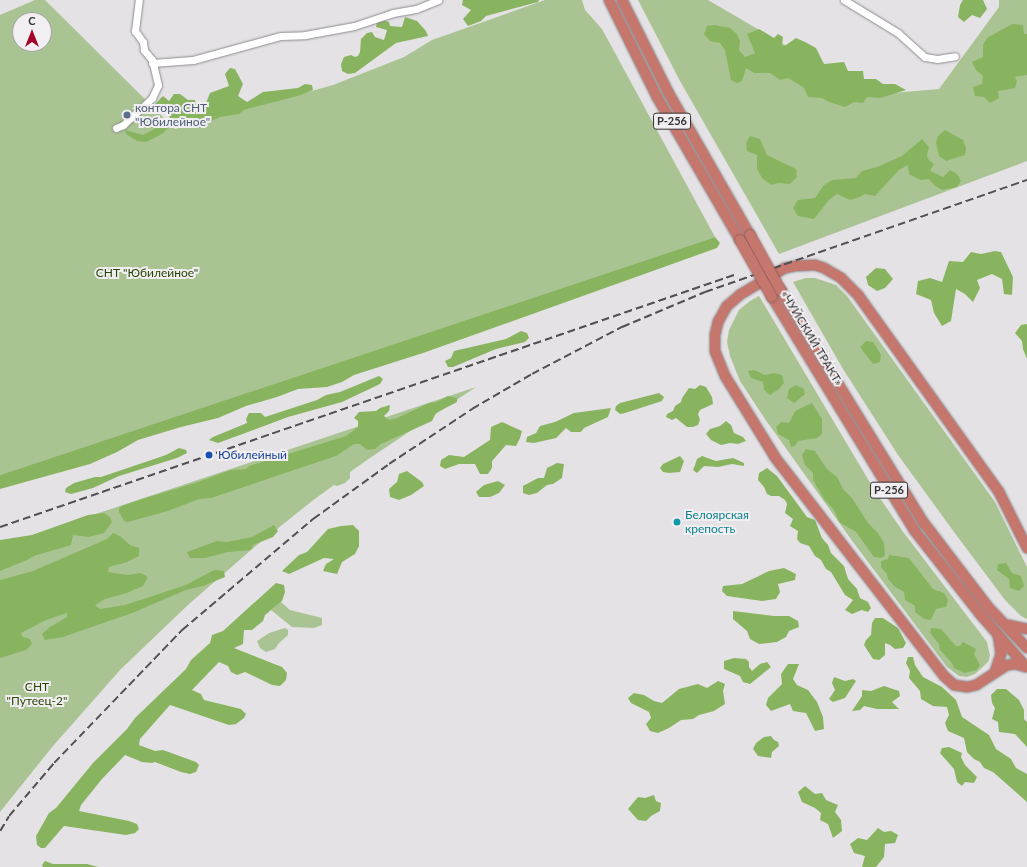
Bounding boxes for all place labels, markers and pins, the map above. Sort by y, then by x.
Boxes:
place label: контора СНТ "Юбилейное" [135,101,210,129]
marker: контора СНТ "Юбилейное" [122,110,132,120]
place label: Юбилейный [218,448,287,462]
marker: Юбилейный [203,449,215,461]
place label: Белоярская крепость [685,508,749,536]
marker: Белоярская крепость [672,517,682,527]

